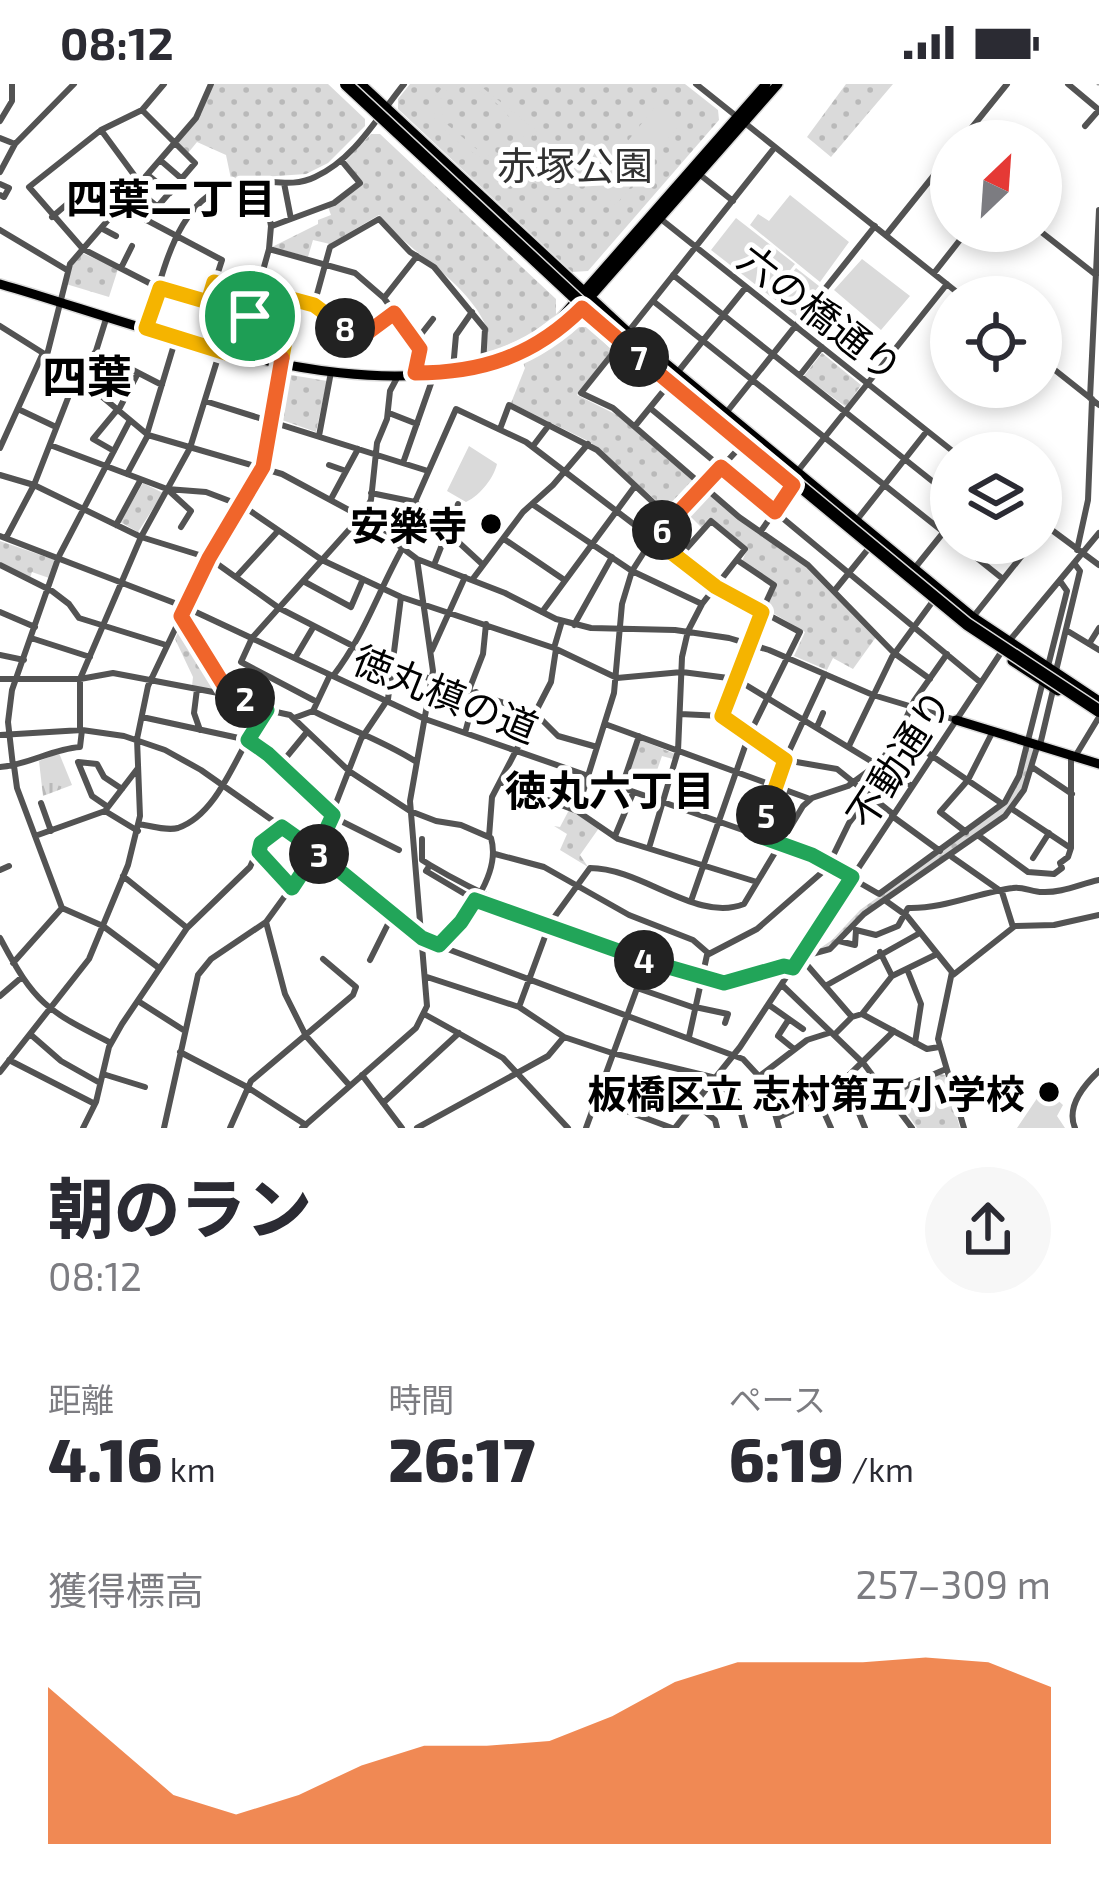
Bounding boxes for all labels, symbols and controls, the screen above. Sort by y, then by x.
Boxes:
text: 08:12 [60,15,174,69]
north arrow [930,120,1062,252]
map controls [930,120,1062,564]
park label: 赤塚公園 [497,141,653,188]
district label: 四葉二丁目 [66,172,276,222]
street label: 六の橋通り [730,233,912,391]
pin [199,265,301,367]
button: locate [930,276,1062,408]
icon: arrive [217,283,283,349]
pin: 8 [315,298,375,358]
text: 8 [335,308,355,348]
pin: 7 [609,327,669,387]
text: 7 [630,337,648,377]
district label: 四葉 [42,348,132,402]
button: layers [930,432,1062,564]
pin: 6 [632,500,692,560]
place label: 安樂寺 [350,501,467,548]
text: 6 [652,510,672,550]
marker: 安樂寺 [478,511,504,537]
street label: 徳丸槙の道 [347,635,545,751]
pin: 2 [215,668,275,728]
text: 2 [235,678,255,718]
street label: 不動通り [836,680,960,836]
district label: 徳丸六丁目 [505,764,715,814]
pin: 5 [736,785,796,845]
text: 5 [757,795,775,835]
pin: 3 [289,824,349,884]
text: 3 [310,834,328,874]
pin: 4 [614,930,674,990]
text: 4 [633,940,655,980]
place label: 板橋区立 志村第五小学校 [588,1069,1025,1116]
marker: 板橋区立 志村第五小学校 [1036,1079,1062,1105]
text: 朝のラン [48,1167,312,1246]
button: share [925,1167,1051,1293]
text: 08:12 [48,1252,142,1299]
text: 距離 [48,1379,114,1419]
text: 時間 [388,1379,454,1419]
text: ペース [729,1379,826,1419]
text: 4.16 [48,1422,163,1494]
text: 26:17 [388,1422,535,1494]
text: 6:19 [729,1422,844,1494]
text: km [163,1449,216,1489]
text: /km [844,1449,914,1489]
text: 257–309 m [856,1560,1051,1607]
text: 獲得標高 [48,1566,204,1613]

